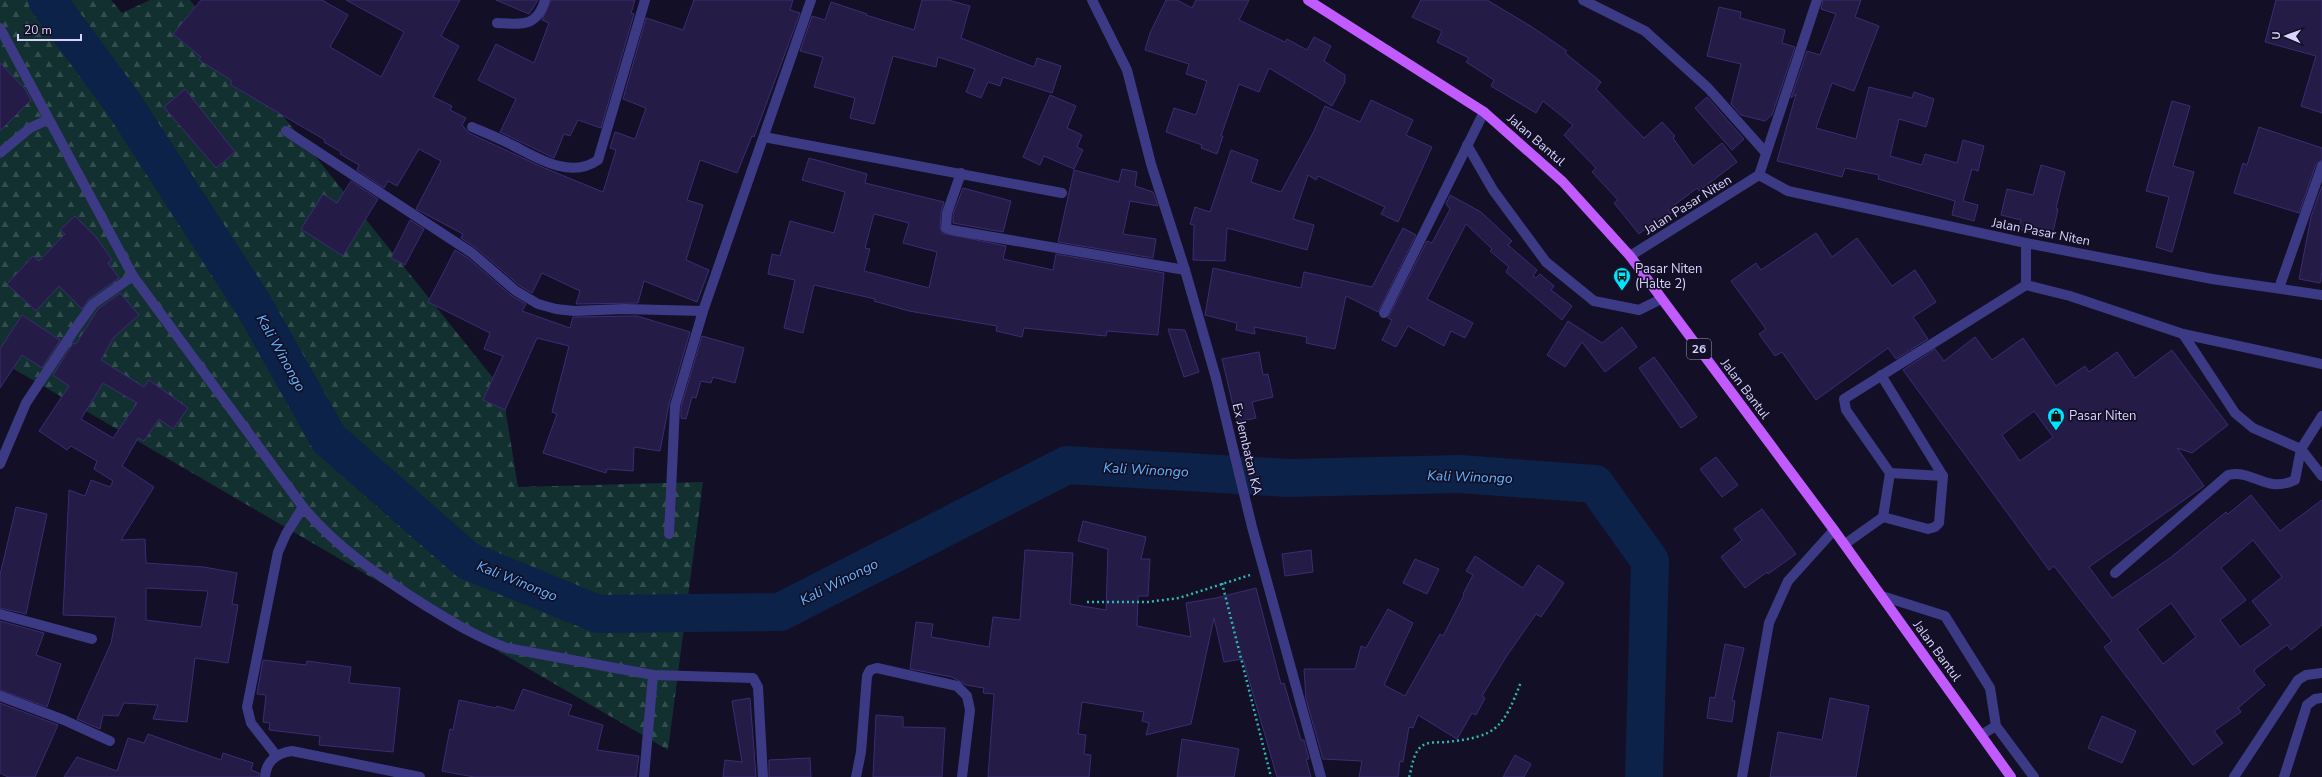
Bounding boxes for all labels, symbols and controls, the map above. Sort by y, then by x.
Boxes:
scale bar [18,16,81,42]
north arrow [2266,16,2306,56]
text: 20 m [24,22,52,38]
text: U [2269,31,2284,40]
street label: Jalan Bantul [1502,109,1569,170]
street label: Jalan Pasar Niten [1640,171,1735,240]
street label: Jalan Pasar Niten [1989,213,2092,250]
place label: Pasar Niten (Halte 2) [1635,260,1702,293]
bus stop icon: Pasar Niten (Halte 2) [1612,266,1632,291]
water label: Kali Winongo [252,311,310,395]
road number: 26 [1687,339,1711,359]
street label: Jalan Bantul [1716,354,1774,423]
street label: Ex Jembatan KA [1228,401,1266,497]
shop icon: Pasar Niten [2046,406,2066,431]
place label: Pasar Niten [2069,407,2136,425]
water label: Kali Winongo [1103,458,1189,482]
water label: Kali Winongo [1427,466,1513,488]
water label: Kali Winongo [797,554,882,610]
water label: Kali Winongo [474,556,560,606]
street label: Jalan Bantul [1908,616,1965,685]

